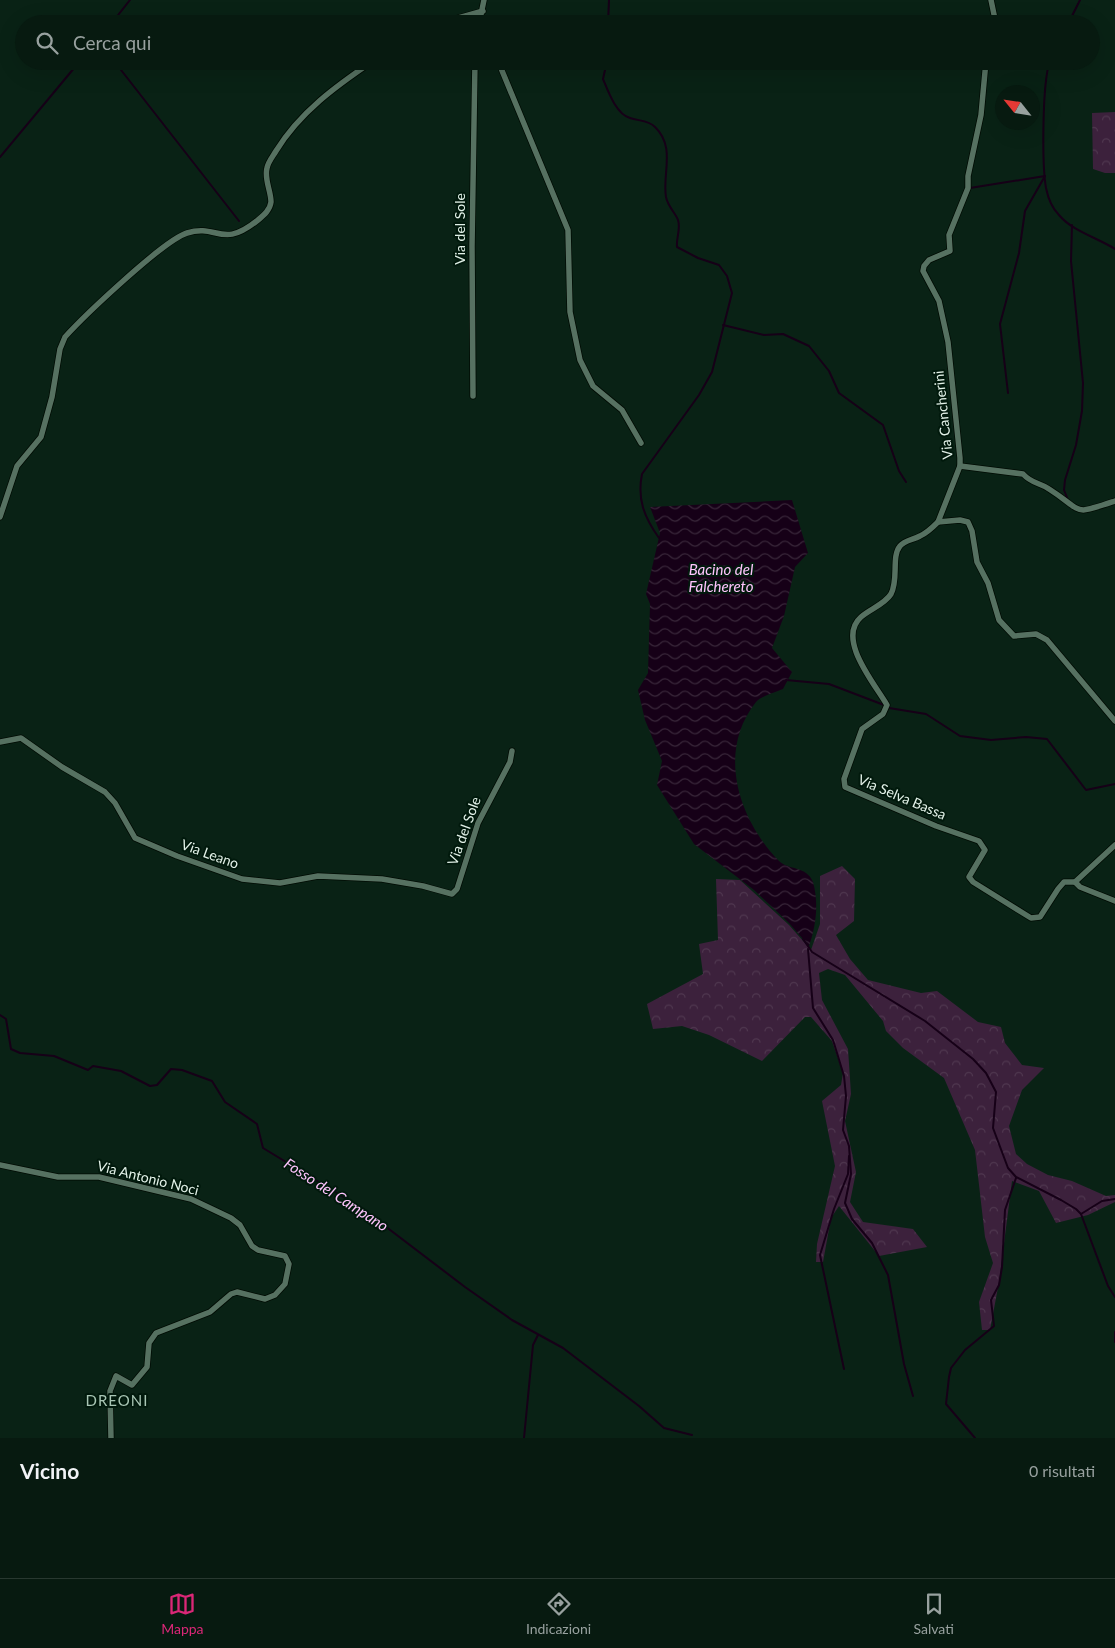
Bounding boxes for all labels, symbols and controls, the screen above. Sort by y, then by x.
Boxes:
search box [15,15,1100,70]
icon: search [33,29,61,57]
text: Cerca qui [73,31,151,54]
north arrow [995,85,1040,130]
street label: Via del Sole [451,193,468,265]
street label: Via Cancherini [929,370,956,460]
water label: Bacino del Falchereto [688,560,754,595]
street label: Via Selva Bassa [856,770,949,823]
street label: Via del Sole [443,794,484,867]
street label: Via Leano [179,835,241,872]
water label: Fosso del Campano [281,1154,392,1235]
street label: Via Antonio Noci [96,1157,201,1198]
district label: DREONI [86,1391,148,1409]
text: Vicino [20,1458,79,1483]
text: 0 risultati [1029,1461,1095,1480]
tab: Mappa [161,1590,204,1637]
tab: Indicazioni [526,1590,591,1637]
tab: Salvati [914,1590,954,1637]

